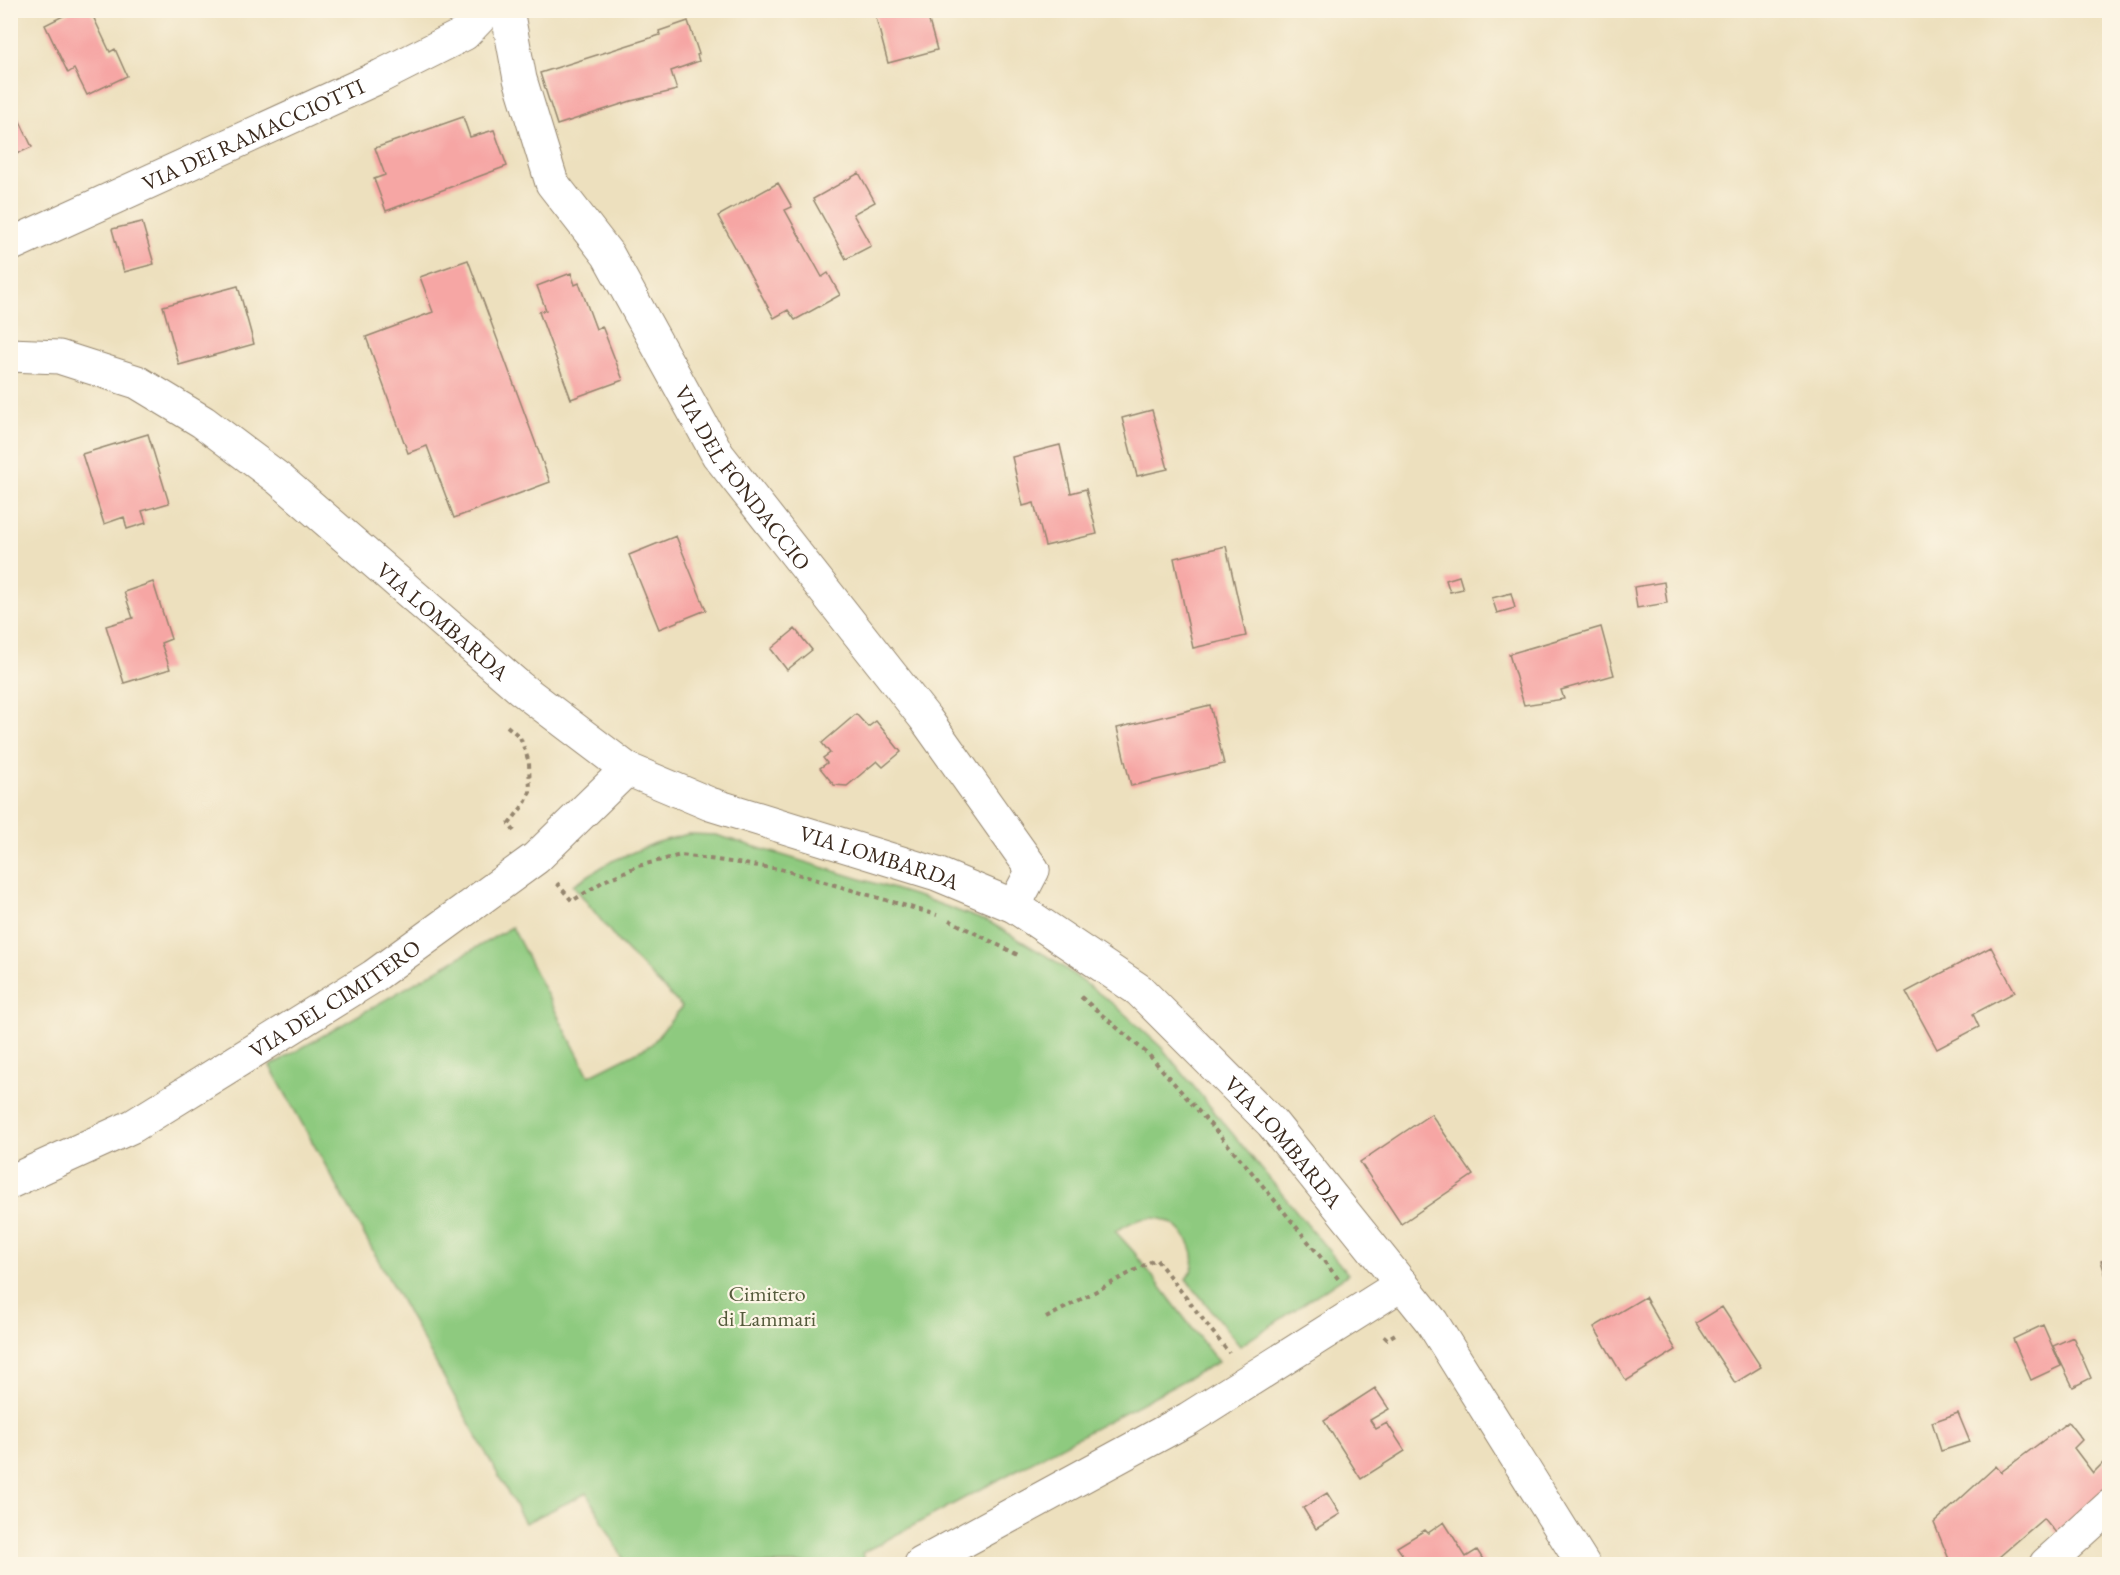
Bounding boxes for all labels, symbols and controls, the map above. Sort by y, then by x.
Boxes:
street label: VIA DEI RAMACCIOTTI [137,71,369,197]
street label: VIA DEL FONDACCIO [668,380,817,576]
street label: VIA LOMBARDA [370,556,516,687]
street label: VIA LOMBARDA [796,818,965,897]
street label: VIA DEL CIMITERO [244,932,426,1064]
street label: VIA LOMBARDA [1218,1069,1350,1215]
park label: Cimitero di Lammari [718,1279,816,1333]

